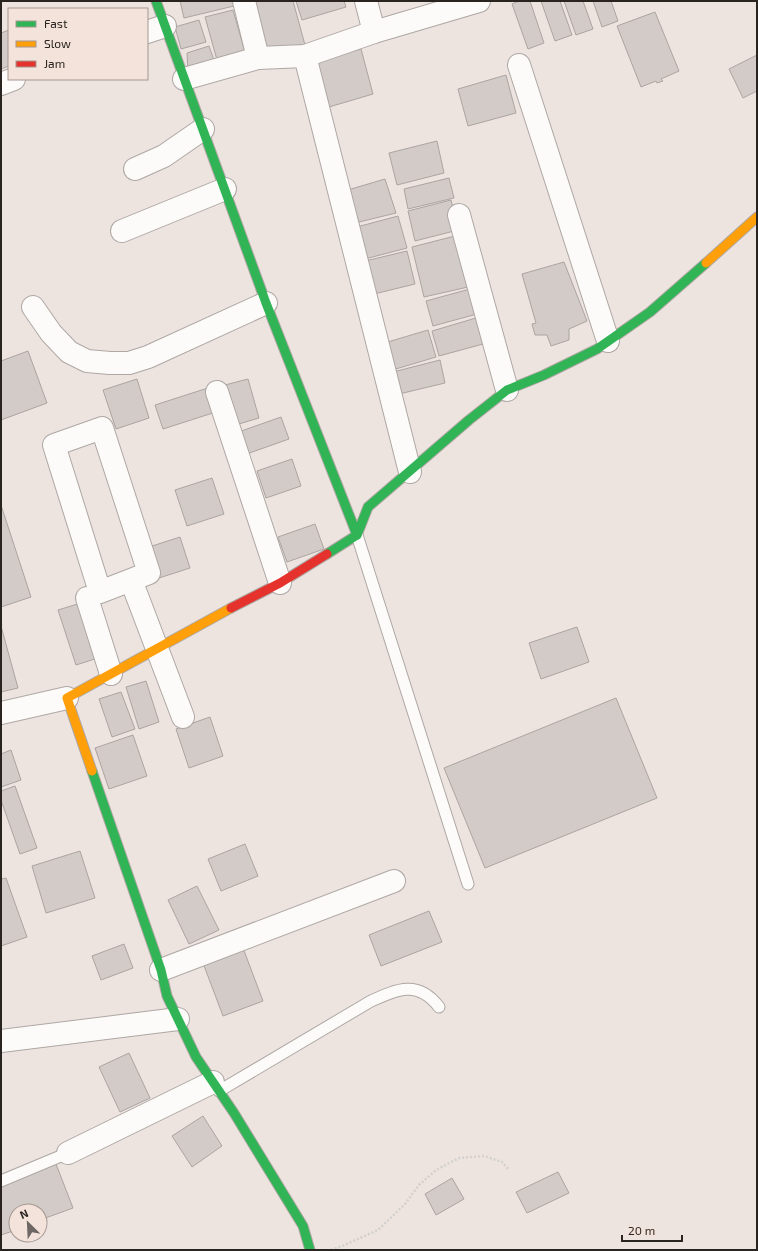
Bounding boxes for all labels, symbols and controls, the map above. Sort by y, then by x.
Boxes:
legend [8,8,148,80]
text: Fast [44,16,68,30]
text: Slow [44,36,71,50]
text: Jam [44,56,65,70]
north arrow [8,1203,48,1243]
text: N [17,1206,30,1221]
scale bar [622,1217,682,1243]
text: 20 m [628,1223,655,1237]

